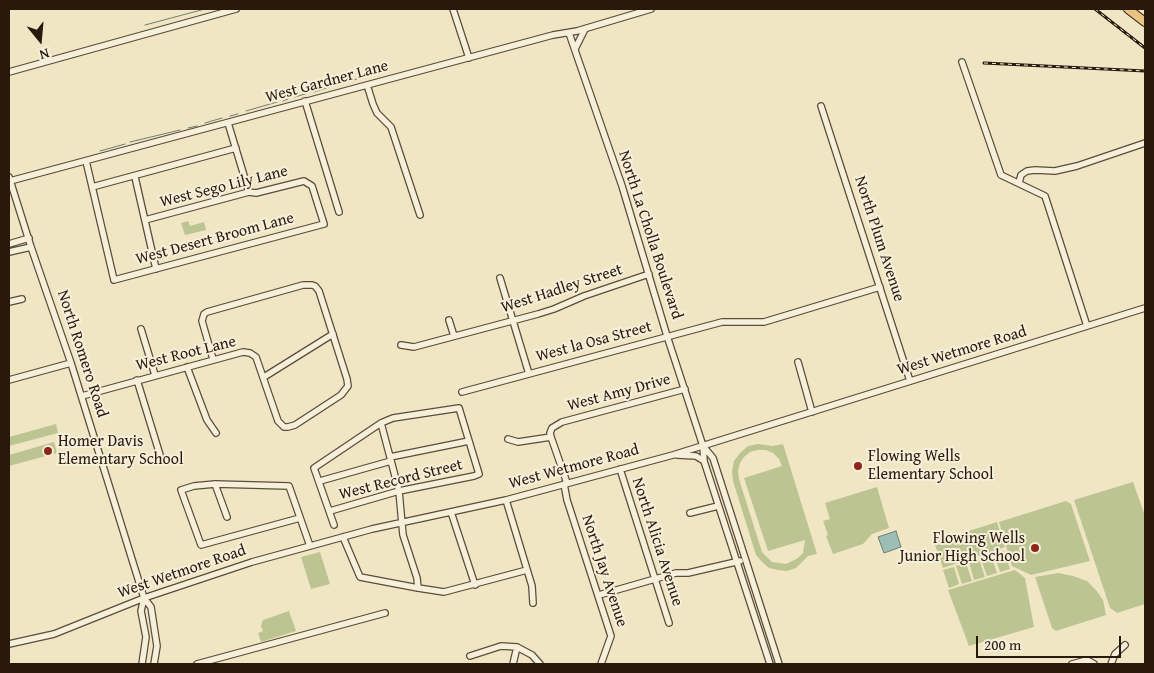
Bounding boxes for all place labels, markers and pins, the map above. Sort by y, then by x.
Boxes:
place label: Homer Davis Elementary School [58,432,183,470]
marker: Homer Davis Elementary School [42,445,54,457]
place label: Flowing Wells Elementary School [868,447,993,485]
marker: Flowing Wells Elementary School [852,460,864,472]
place label: Flowing Wells Junior High School [900,529,1025,567]
marker: Flowing Wells Junior High School [1029,542,1041,554]

